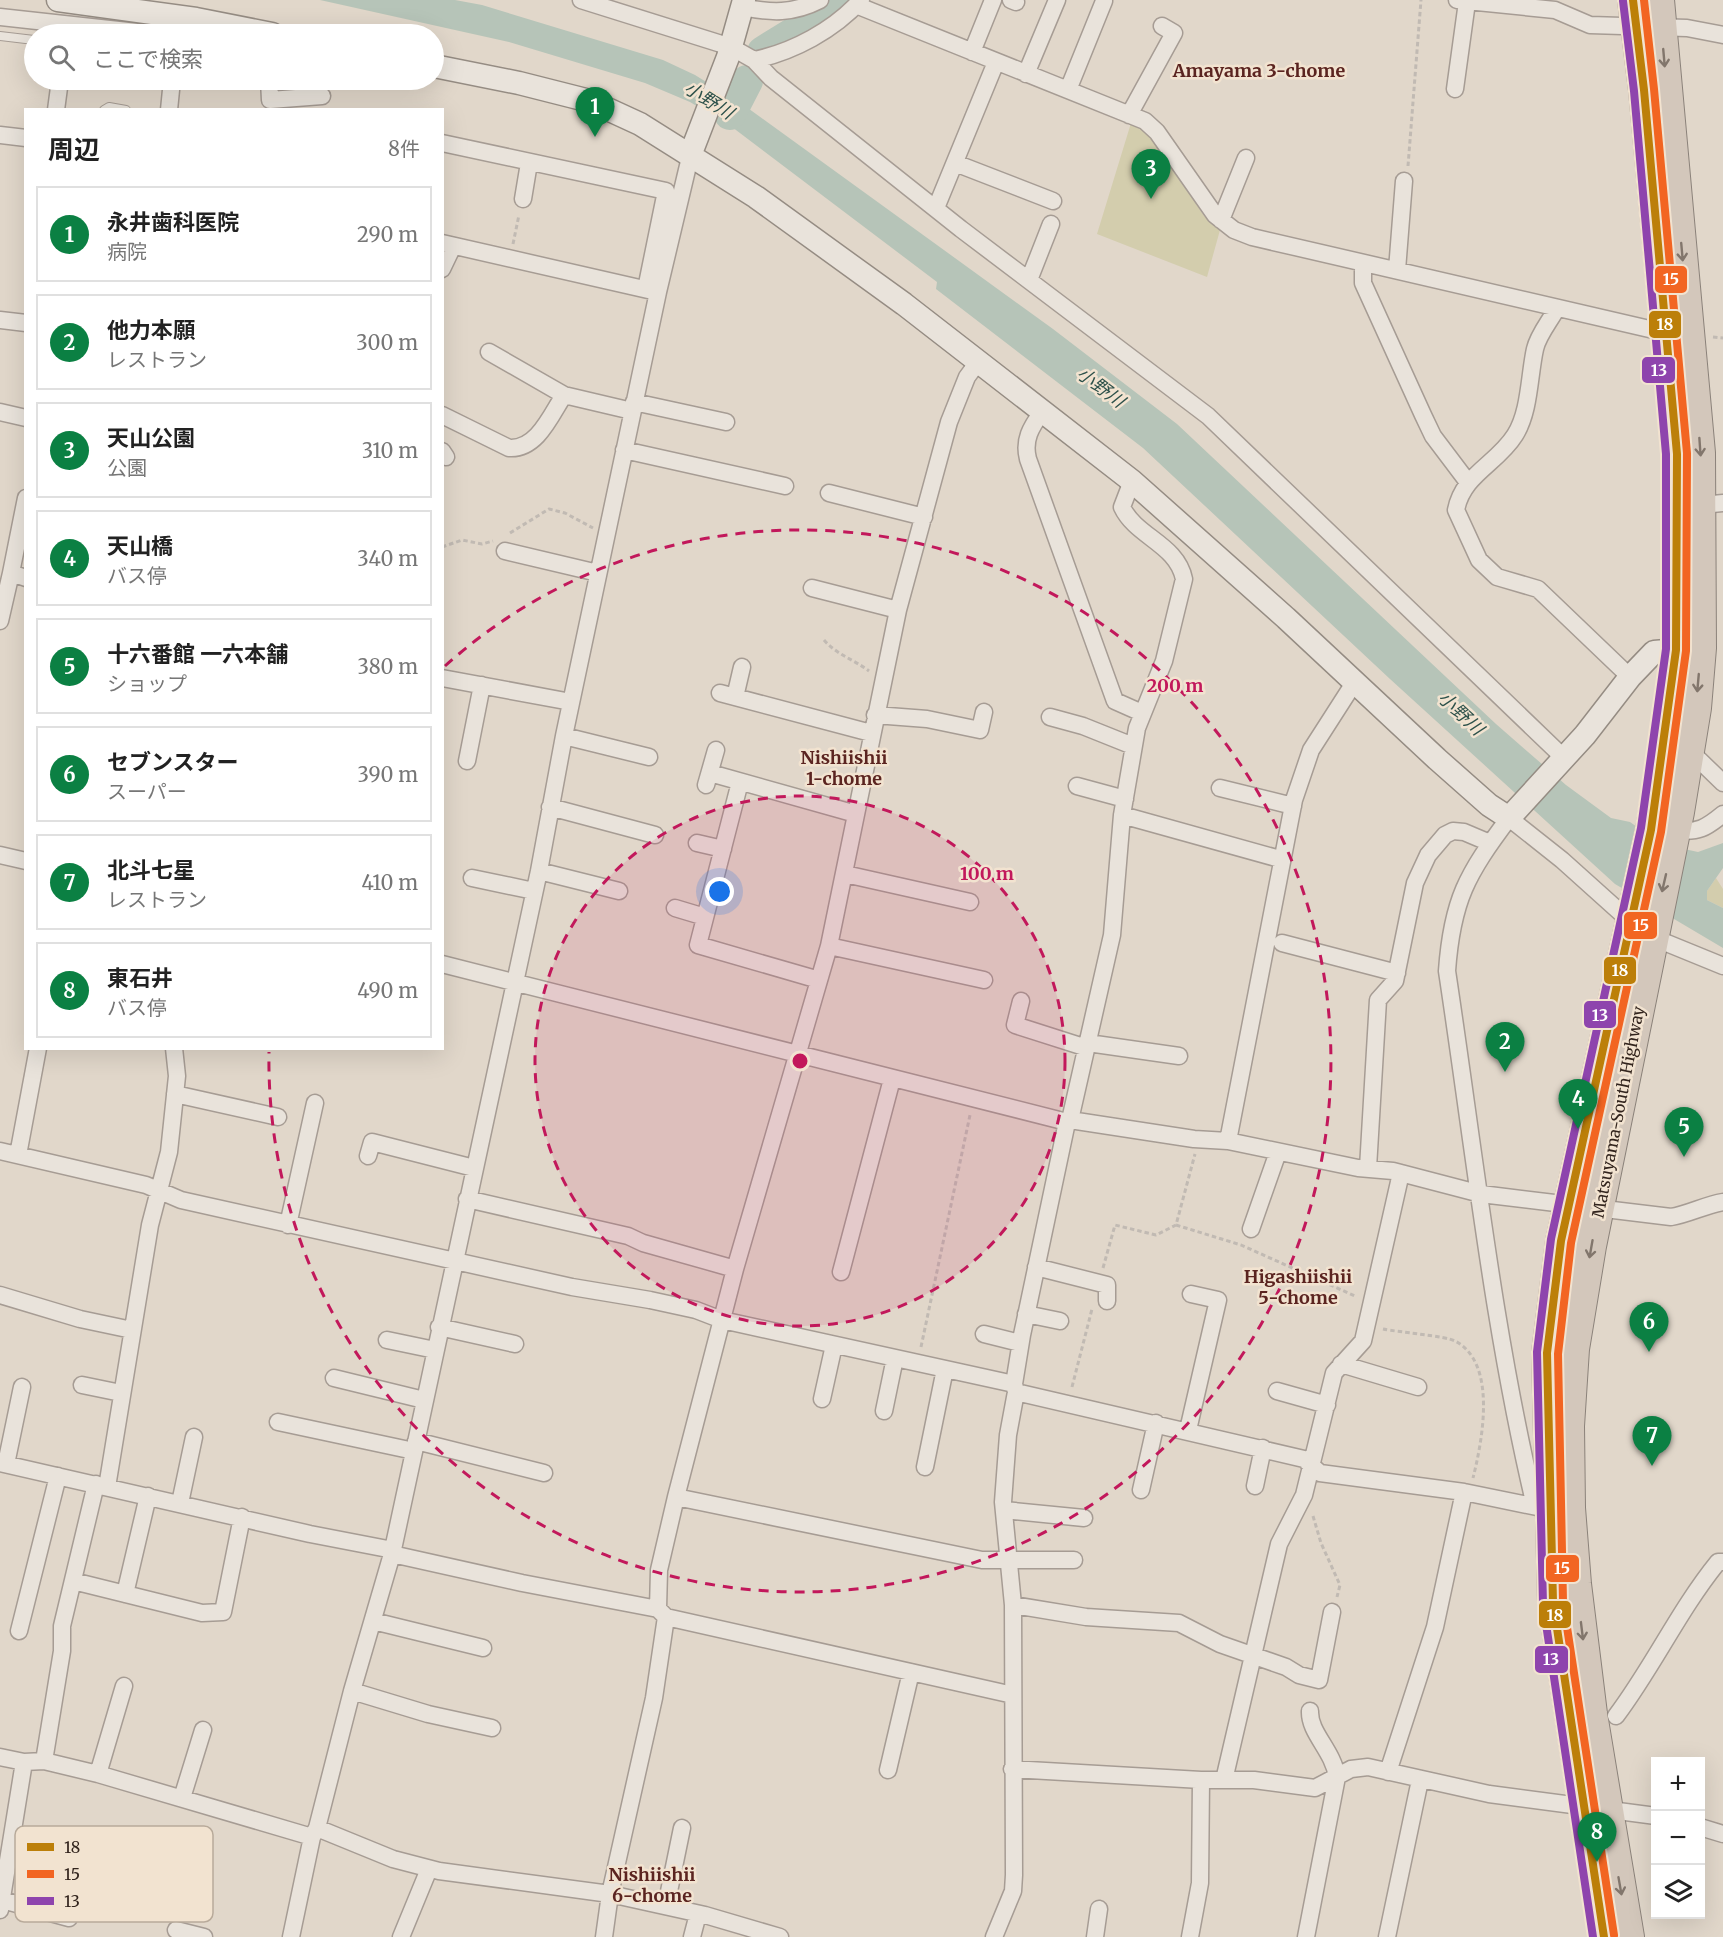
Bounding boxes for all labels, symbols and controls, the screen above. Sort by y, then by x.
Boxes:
search box [24,24,444,90]
icon: search [45,41,78,74]
text: ここで検索 [93,45,203,73]
one-way arrow [1659,48,1670,68]
district label: Amayama 3-chome [1172,59,1345,82]
water label: 小野川 [680,76,740,125]
pin: 1 [576,88,614,137]
text: 周辺 [48,133,100,166]
text: 8件 [388,136,420,161]
pin: 3 [1132,150,1170,199]
text: 永井歯科医院 [107,208,239,236]
text: 1 [65,222,74,247]
text: 290 m [357,222,418,247]
text: 病院 [107,239,147,264]
one-way arrow [1677,242,1688,262]
line badge: 15 [1654,265,1688,294]
text: 15 [1663,269,1679,289]
line badge: 18 [1648,310,1682,339]
text: 18 [1657,314,1673,334]
text: 他力本願 [107,316,195,344]
text: 2 [64,330,75,355]
text: 300 m [356,330,418,355]
text: レストラン [107,347,207,372]
line badge: 13 [1641,356,1676,384]
text: 13 [1651,360,1667,380]
water label: 小野川 [1073,362,1131,414]
text: 天山公園 [107,424,195,452]
one-way arrow [1694,436,1705,456]
text: 3 [64,438,75,463]
text: 310 m [362,438,418,463]
text: 公園 [107,455,147,480]
text: 天山橋 [107,532,173,560]
text: 4 [63,546,76,571]
text: 340 m [357,546,418,571]
text: バス停 [107,563,167,588]
text: 十六番館 一六本舗 [107,640,288,668]
text: 5 [64,654,75,679]
text: 380 m [357,654,418,679]
text: ショップ [107,671,187,696]
one-way arrow [1692,673,1703,693]
text: 200 m [1147,674,1203,697]
water label: 小野川 [1433,686,1490,741]
district label: Nishiishii 1-chome [801,746,887,790]
text: セブンスター [107,748,239,776]
text: 6 [63,762,76,787]
text: 390 m [358,762,418,787]
text: スーパー [107,779,187,804]
text: 北斗七星 [107,856,195,884]
text: 100 m [960,862,1014,885]
text: 7 [64,870,76,895]
text: 410 m [361,870,418,895]
one-way arrow [1658,873,1670,892]
your location [705,877,734,906]
text: レストラン [107,887,207,912]
line badge: 15 [1623,911,1658,940]
text: 15 [1633,915,1649,935]
line badge: 18 [1603,956,1637,985]
text: 18 [1612,960,1628,980]
text: 東石井 [107,964,173,992]
text: 8 [63,978,76,1003]
text: 490 m [357,978,418,1003]
text: バス停 [107,995,167,1020]
line badge: 13 [1583,1000,1617,1029]
street label: Matsuyama-South Highway [1588,1004,1648,1220]
text: 13 [1592,1005,1608,1025]
pin: 2 [1486,1022,1524,1072]
centre of rings [790,1051,810,1071]
pin: 4 [1558,1080,1598,1129]
pin: 5 [1664,1108,1704,1157]
one-way arrow [1585,1238,1596,1258]
district label: Higashiishii 5-chome [1244,1265,1352,1309]
pin: 6 [1630,1302,1668,1352]
pin: 7 [1632,1416,1672,1466]
line badge: 15 [1545,1554,1580,1583]
text: 15 [1554,1558,1570,1578]
line badge: 18 [1538,1600,1572,1629]
text: 18 [1547,1605,1563,1625]
one-way arrow [1576,1620,1587,1640]
line badge: 13 [1534,1645,1569,1674]
text: 13 [1543,1649,1559,1669]
map controls [1651,1757,1705,1919]
button: + [1651,1757,1705,1811]
button: − [1651,1811,1705,1865]
pin: 8 [1578,1812,1616,1862]
legend [15,1826,213,1922]
text: 18 [64,1837,80,1857]
district label: Nishiishii 6-chome [609,1863,695,1907]
text: 15 [64,1864,80,1884]
button: layers [1651,1865,1705,1919]
one-way arrow [1615,1875,1626,1895]
text: 13 [64,1891,80,1911]

